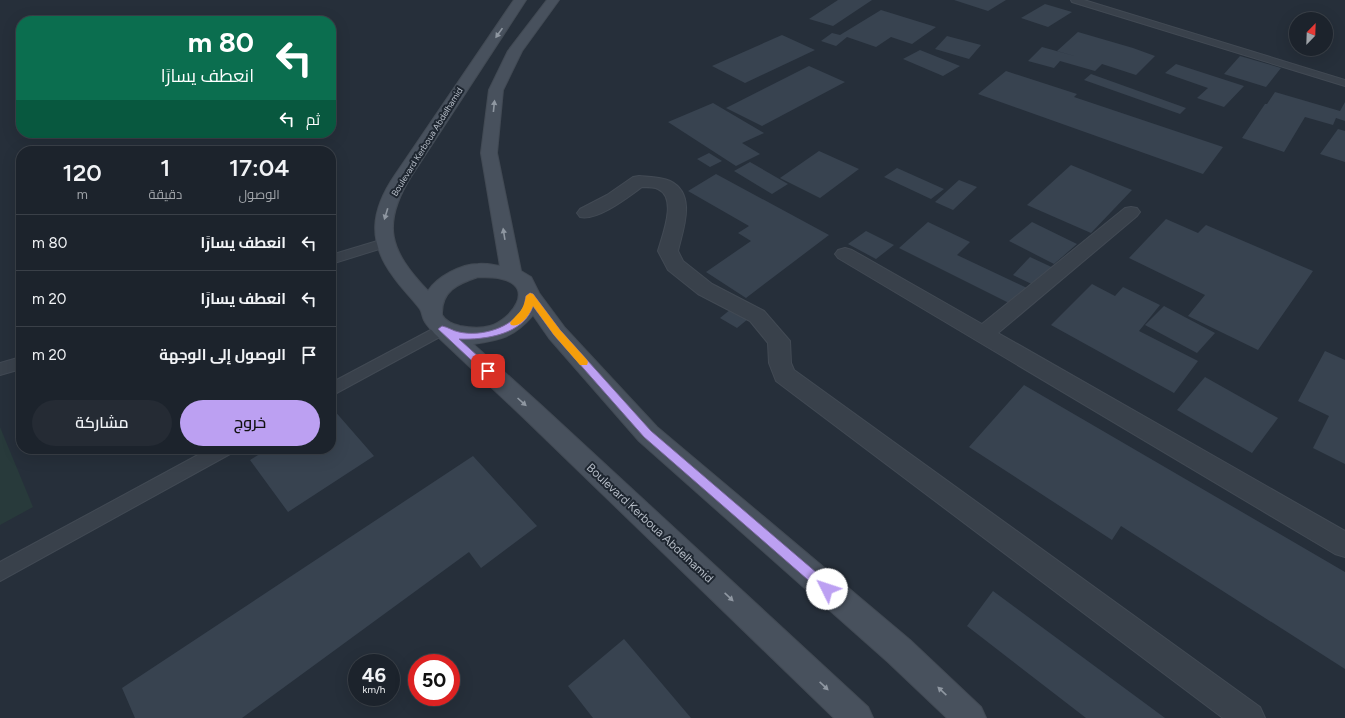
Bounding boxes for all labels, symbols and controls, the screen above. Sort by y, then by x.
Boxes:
north arrow [1289,12,1333,56]
map controls [1289,12,1333,56]
text: 80 m [188,25,254,59]
one-way arrow [495,27,503,38]
icon: left [268,32,320,84]
text: انعطف يسارًا [161,65,254,87]
street label: Boulevard Kerboua Abdelhamid [389,85,465,198]
one-way arrow [491,100,497,112]
icon: left [276,108,298,130]
text: ثم [306,111,320,129]
text: 1 [160,153,170,182]
text: 17:04 [229,153,289,182]
text: 120 [63,158,102,187]
text: m [77,187,88,202]
text: دقيقة [148,187,182,202]
text: الوصول [238,187,280,202]
one-way arrow [382,208,388,220]
one-way arrow [501,228,507,240]
icon: left [298,232,320,254]
text: 80 m [32,234,67,252]
text: انعطف يسارًا [201,234,286,252]
icon: left [298,288,320,310]
text: 20 m [32,290,67,308]
text: انعطف يسارًا [201,290,286,308]
icon: arrive [298,344,320,366]
text: 20 m [32,346,67,364]
text: الوصول إلى الوجهة [159,346,286,364]
pin [471,354,505,388]
icon: arrive [477,360,499,382]
one-way arrow [518,397,527,406]
button: مشاركة [32,400,172,446]
button: خروج [180,400,320,446]
street label: Boulevard Kerboua Abdelhamid [584,461,716,585]
position arrow [806,568,848,610]
one-way arrow [724,592,734,602]
speed limit sign: 50 [408,654,460,706]
text: 46 [362,663,386,687]
one-way arrow [819,681,829,691]
text: km/h [363,683,385,696]
one-way arrow [937,687,947,696]

